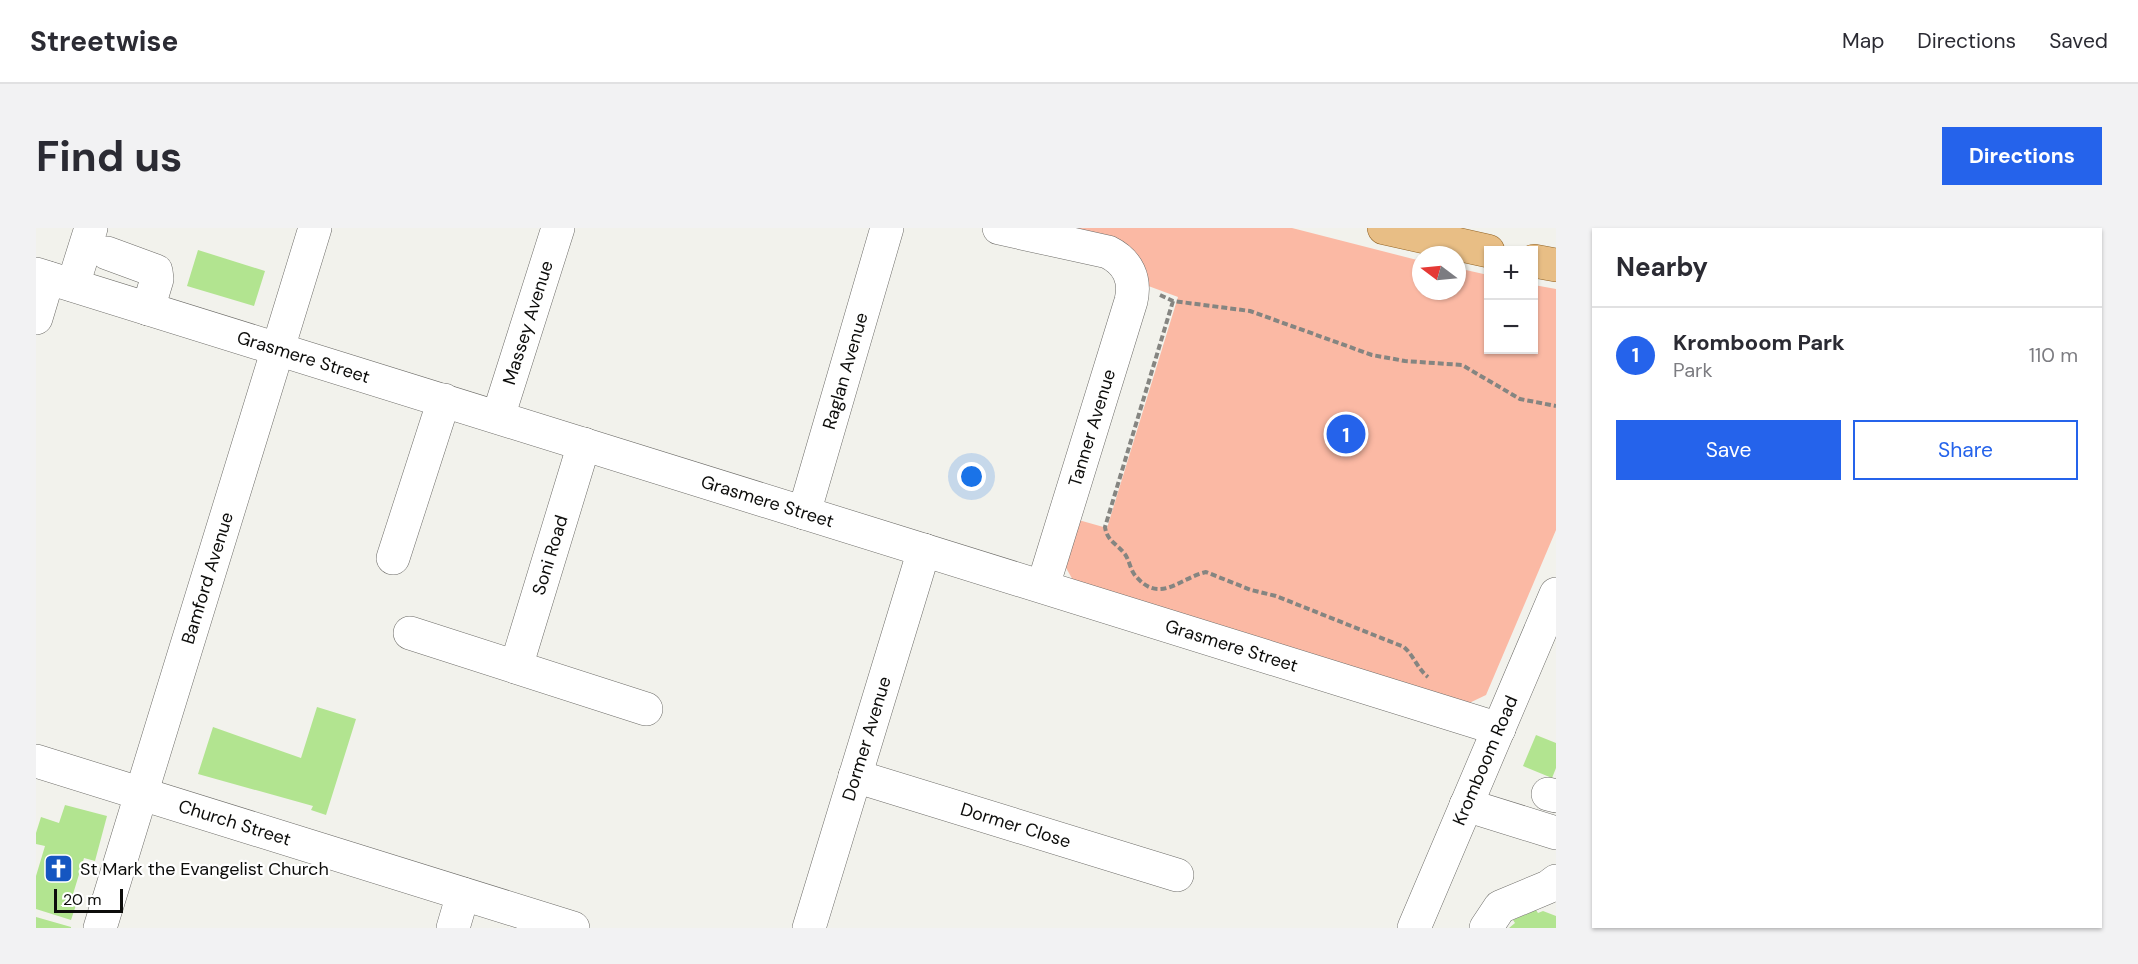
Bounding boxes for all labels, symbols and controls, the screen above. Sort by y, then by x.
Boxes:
text: Streetwise [30,23,178,60]
text: Map [1842,27,1884,55]
text: Directions [1917,27,2016,55]
text: Saved [2049,27,2108,55]
button: Directions [1942,127,2102,185]
text: Find us [36,129,182,184]
north arrow [1412,246,1466,300]
map controls [1484,246,1538,354]
button: + [1484,246,1538,300]
text: Nearby [1616,250,1708,284]
street label: Massey Avenue [497,258,559,388]
button: − [1484,300,1538,354]
street label: Raglan Avenue [817,310,874,432]
street label: Grasmere Street [234,325,373,389]
text: Kromboom Park [1673,328,1845,357]
text: 1 [1632,342,1639,368]
text: 110 m [2029,342,2078,368]
text: Park [1673,357,1713,383]
street label: Tanner Avenue [1063,366,1121,490]
pin: 1 [1326,412,1366,456]
button: Save [1616,420,1841,480]
button: Share [1853,420,2078,480]
your location [957,462,986,491]
street label: Grasmere Street [698,470,837,533]
street label: Bamford Avenue [176,509,239,647]
street label: Soni Road [527,512,574,598]
street label: Grasmere Street [1162,614,1301,678]
street label: Dormer Avenue [836,673,897,804]
street label: Kromboom Road [1447,692,1523,829]
street label: Church Street [175,794,294,852]
street label: Dormer Close [957,797,1074,854]
church icon: St Mark the Evangelist Church [43,853,75,885]
place label: St Mark the Evangelist Church [80,857,329,881]
scale bar [54,886,123,914]
text: 20 m [63,889,102,910]

